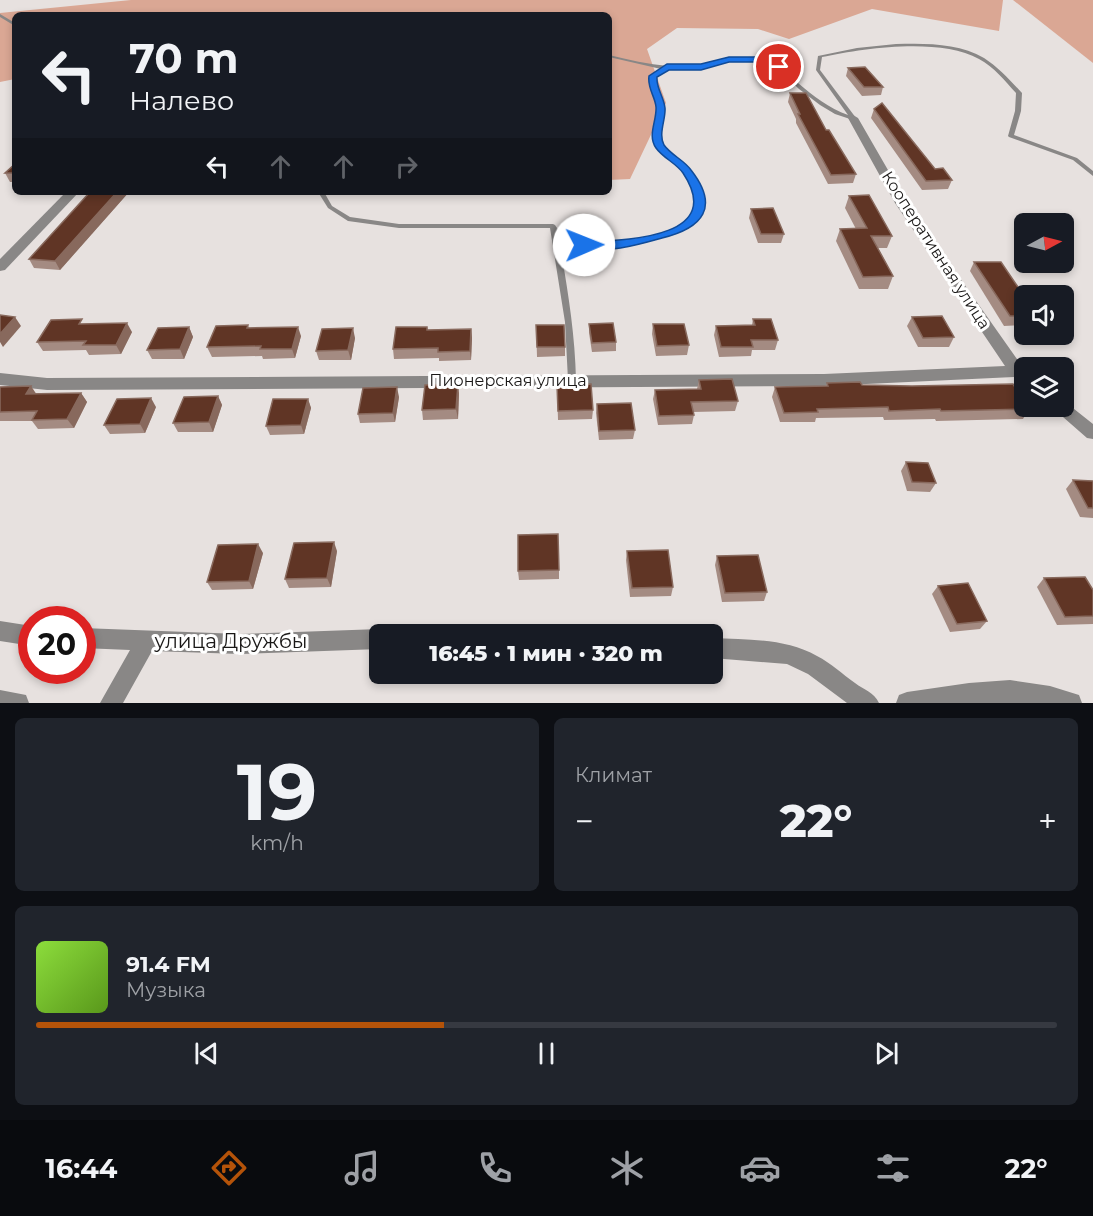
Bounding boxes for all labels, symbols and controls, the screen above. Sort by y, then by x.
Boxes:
text: 70 m [129,32,239,84]
icon: left [30,36,108,114]
pin [753,41,804,92]
icon: arrive [762,50,795,83]
text: Налево [129,84,234,117]
icon: left [201,150,234,183]
icon: ahead [264,150,297,183]
icon: ahead [327,150,360,183]
icon: right [390,150,423,183]
street label: Кооперативная улица [878,168,994,332]
position arrow [552,213,616,277]
north arrow [1014,213,1074,273]
map controls [1014,213,1074,417]
button: sound [1014,285,1074,345]
button: layers [1014,357,1074,417]
street label: Пионерская улица [429,371,587,390]
speed limit sign: 20 [18,606,96,684]
street label: улица Дружбы [153,629,308,653]
text: 16:45 · 1 мин · 320 m [429,640,663,667]
text: 19 [237,744,317,840]
text: Климат [575,763,652,787]
text: 22° [780,793,852,848]
text: − [575,801,594,841]
text: + [1038,801,1057,841]
text: km/h [250,831,304,855]
text: 91.4 FM [126,951,211,978]
text: Музыка [126,978,206,1002]
icon: previous [190,1037,223,1070]
icon: pause [530,1037,563,1070]
icon: next [870,1037,903,1070]
icon: directions [208,1147,250,1189]
icon: music [341,1147,383,1189]
icon: phone [474,1147,516,1189]
icon: climate [606,1147,648,1189]
icon: car [739,1147,781,1189]
icon: filters [872,1147,914,1189]
text: 16:44 [45,1152,117,1185]
text: 22° [1004,1152,1048,1185]

